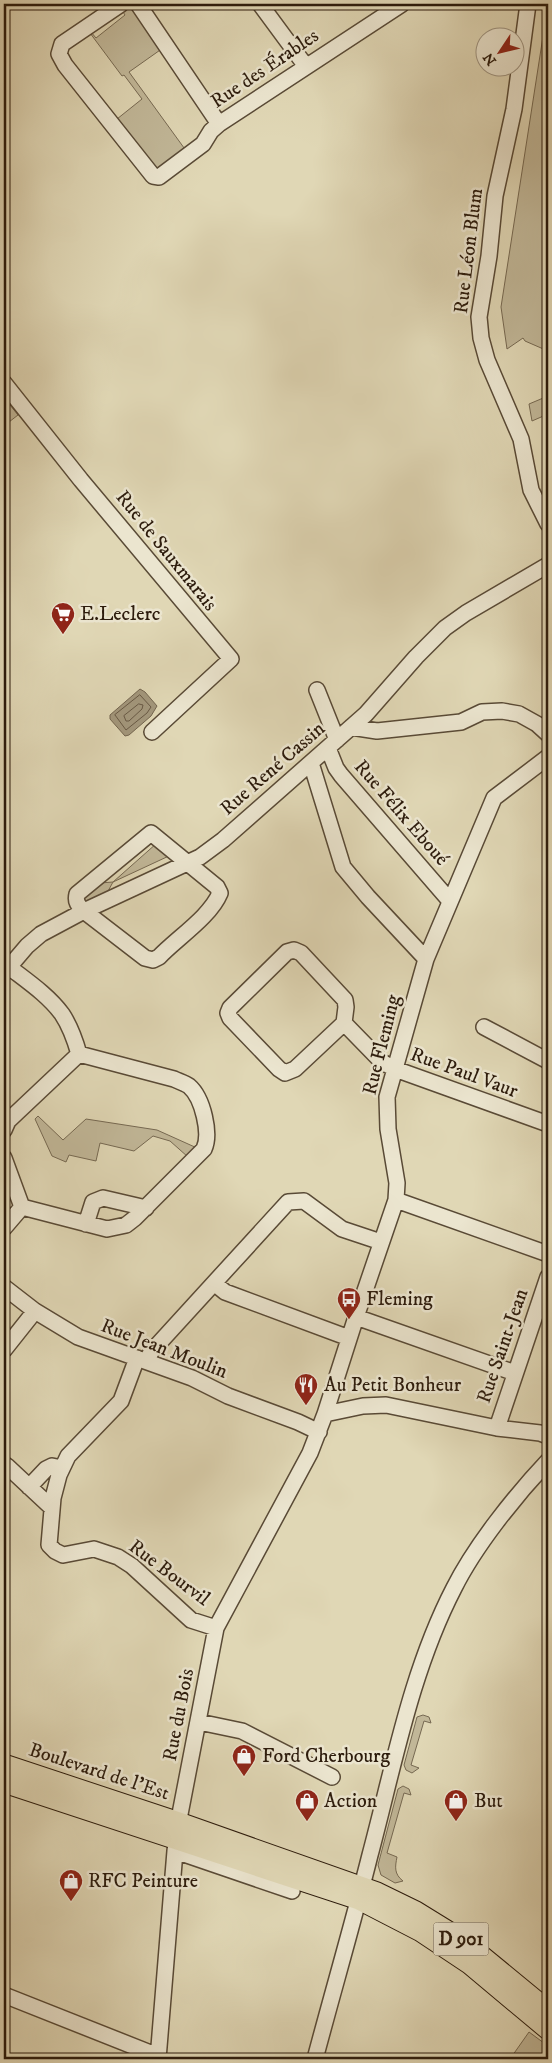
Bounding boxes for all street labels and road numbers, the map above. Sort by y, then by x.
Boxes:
street label: Rue des Érables [206,24,324,114]
street label: Rue Léon Blum [449,187,489,315]
street label: Rue de Sauxmarais [110,486,222,617]
street label: Rue René Cassin [215,716,331,821]
street label: Rue Félix Eboué [348,755,454,872]
street label: Rue Fleming [357,992,407,1098]
street label: Rue Paul Vaur [407,1042,522,1104]
street label: Rue Saint-Jean [472,1285,534,1407]
street label: Rue Jean Moulin [97,1313,231,1385]
street label: Rue Bourvil [123,1534,215,1612]
street label: Rue du Bois [158,1666,200,1763]
street label: Boulevard de l'Est [26,1738,172,1806]
road number: D 901 [434,1922,488,1956]

